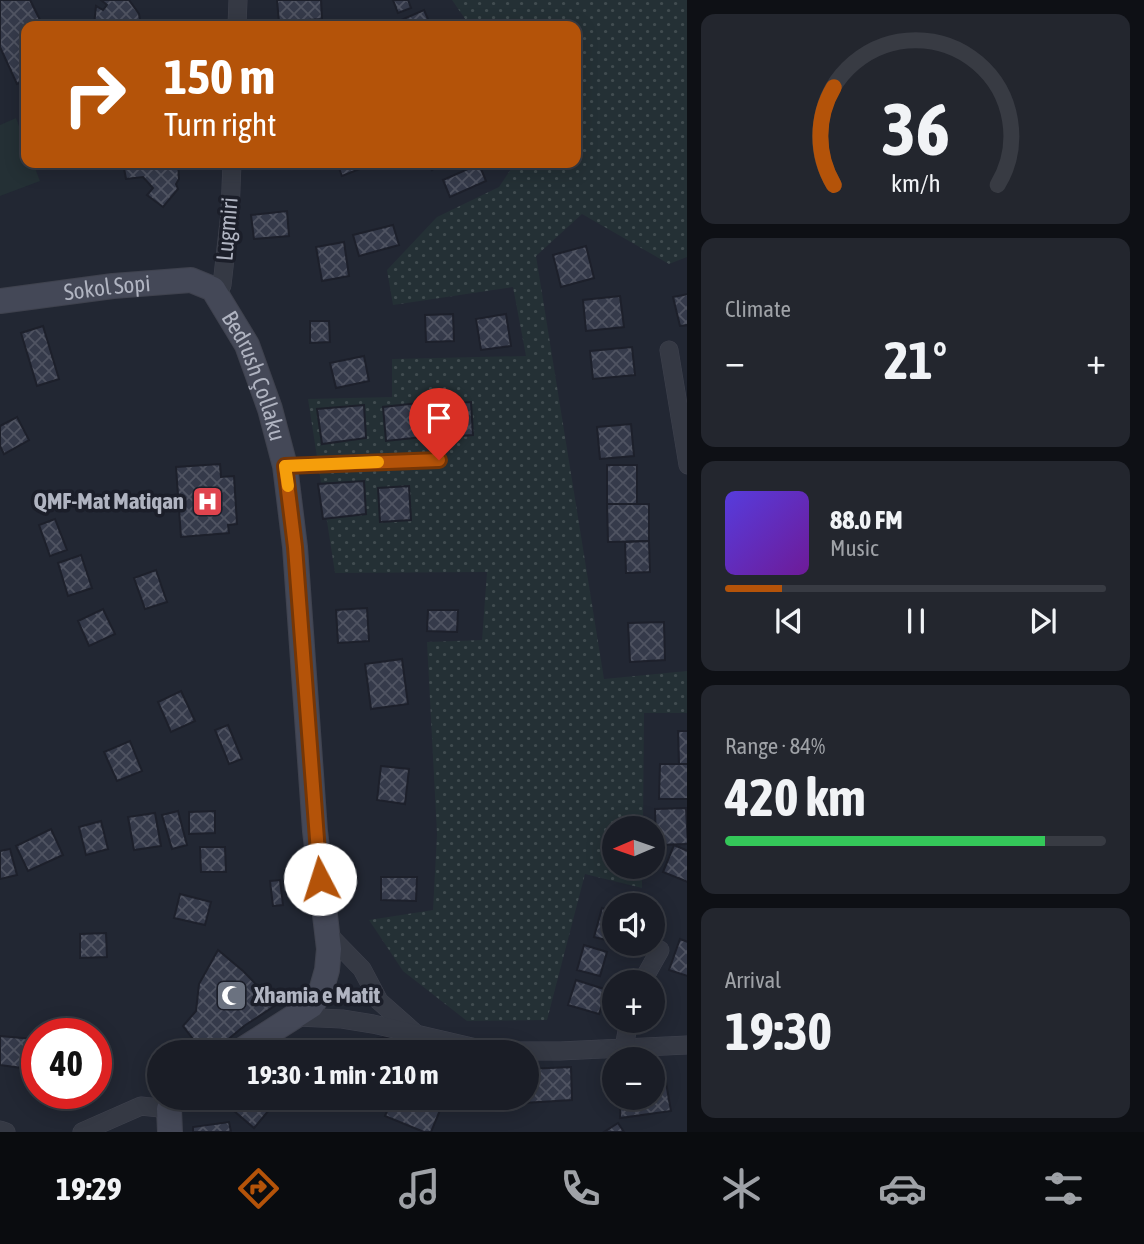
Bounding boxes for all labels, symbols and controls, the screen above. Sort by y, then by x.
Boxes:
text: 150 m [164,48,275,104]
icon: right [49,49,140,140]
text: 36 [881,87,950,170]
text: Turn right [164,106,277,143]
text: km/h [891,169,940,197]
street label: Lugmiri [211,196,243,262]
street label: Sokol Sopi [62,270,151,305]
text: Climate [725,296,791,322]
street label: Bedrush Çollaku [216,306,291,444]
text: 21° [884,330,947,390]
text: − [725,339,745,382]
text: + [1086,339,1106,382]
pin [409,388,469,460]
icon: arrive [420,399,458,437]
hospital icon: QMF-Mat Matiqan [190,484,224,518]
place label: QMF-Mat Matiqan [33,488,184,514]
text: 88.0 FM [830,505,903,535]
text: Music [830,535,878,561]
icon: previous [770,602,808,640]
icon: pause [897,602,935,640]
icon: next [1024,602,1062,640]
text: Range · 84% [725,733,825,759]
text: 420 km [725,767,866,827]
north arrow [602,816,665,878]
map controls [602,816,665,1110]
position arrow [283,842,357,916]
button: sound [602,893,665,956]
text: Arrival [725,967,781,993]
button: + [602,970,665,1033]
mosque icon: Xhamia e Matit [214,978,248,1012]
place label: Xhamia e Matit [253,982,381,1008]
text: 19:30 [725,1001,832,1061]
speed limit sign: 40 [21,1018,112,1109]
button: − [602,1047,665,1110]
text: 19:30 · 1 min · 210 m [248,1060,438,1090]
icon: directions [234,1164,283,1213]
icon: music [395,1164,444,1213]
icon: phone [556,1164,605,1213]
icon: climate [717,1164,766,1213]
icon: car [878,1164,927,1213]
icon: filters [1039,1164,1088,1213]
text: 19:29 [56,1170,122,1207]

